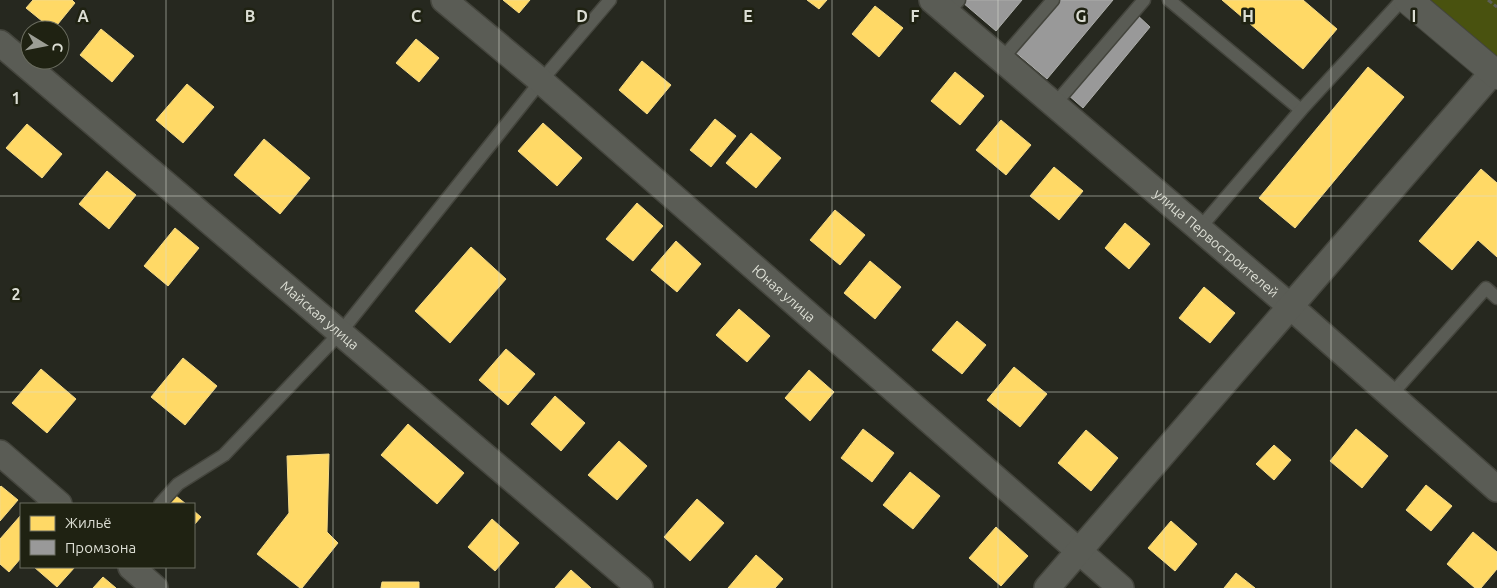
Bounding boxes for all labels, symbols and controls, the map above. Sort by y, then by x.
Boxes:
text: A [77,7,89,25]
text: B [245,7,255,25]
text: C [411,7,421,25]
text: D [576,7,588,25]
text: E [743,7,753,25]
text: F [911,7,920,25]
text: G [1075,7,1087,25]
text: H [1242,7,1254,25]
text: I [1412,7,1416,25]
north arrow [20,20,70,70]
text: С [49,41,66,53]
text: 1 [11,89,21,107]
street label: улица Первостроителей [1151,185,1282,301]
street label: Юная улица [749,261,819,325]
street label: Майская улица [277,278,362,353]
text: 2 [11,285,21,303]
legend [20,503,195,568]
text: Жильё [65,514,112,531]
text: Промзона [65,539,136,556]

